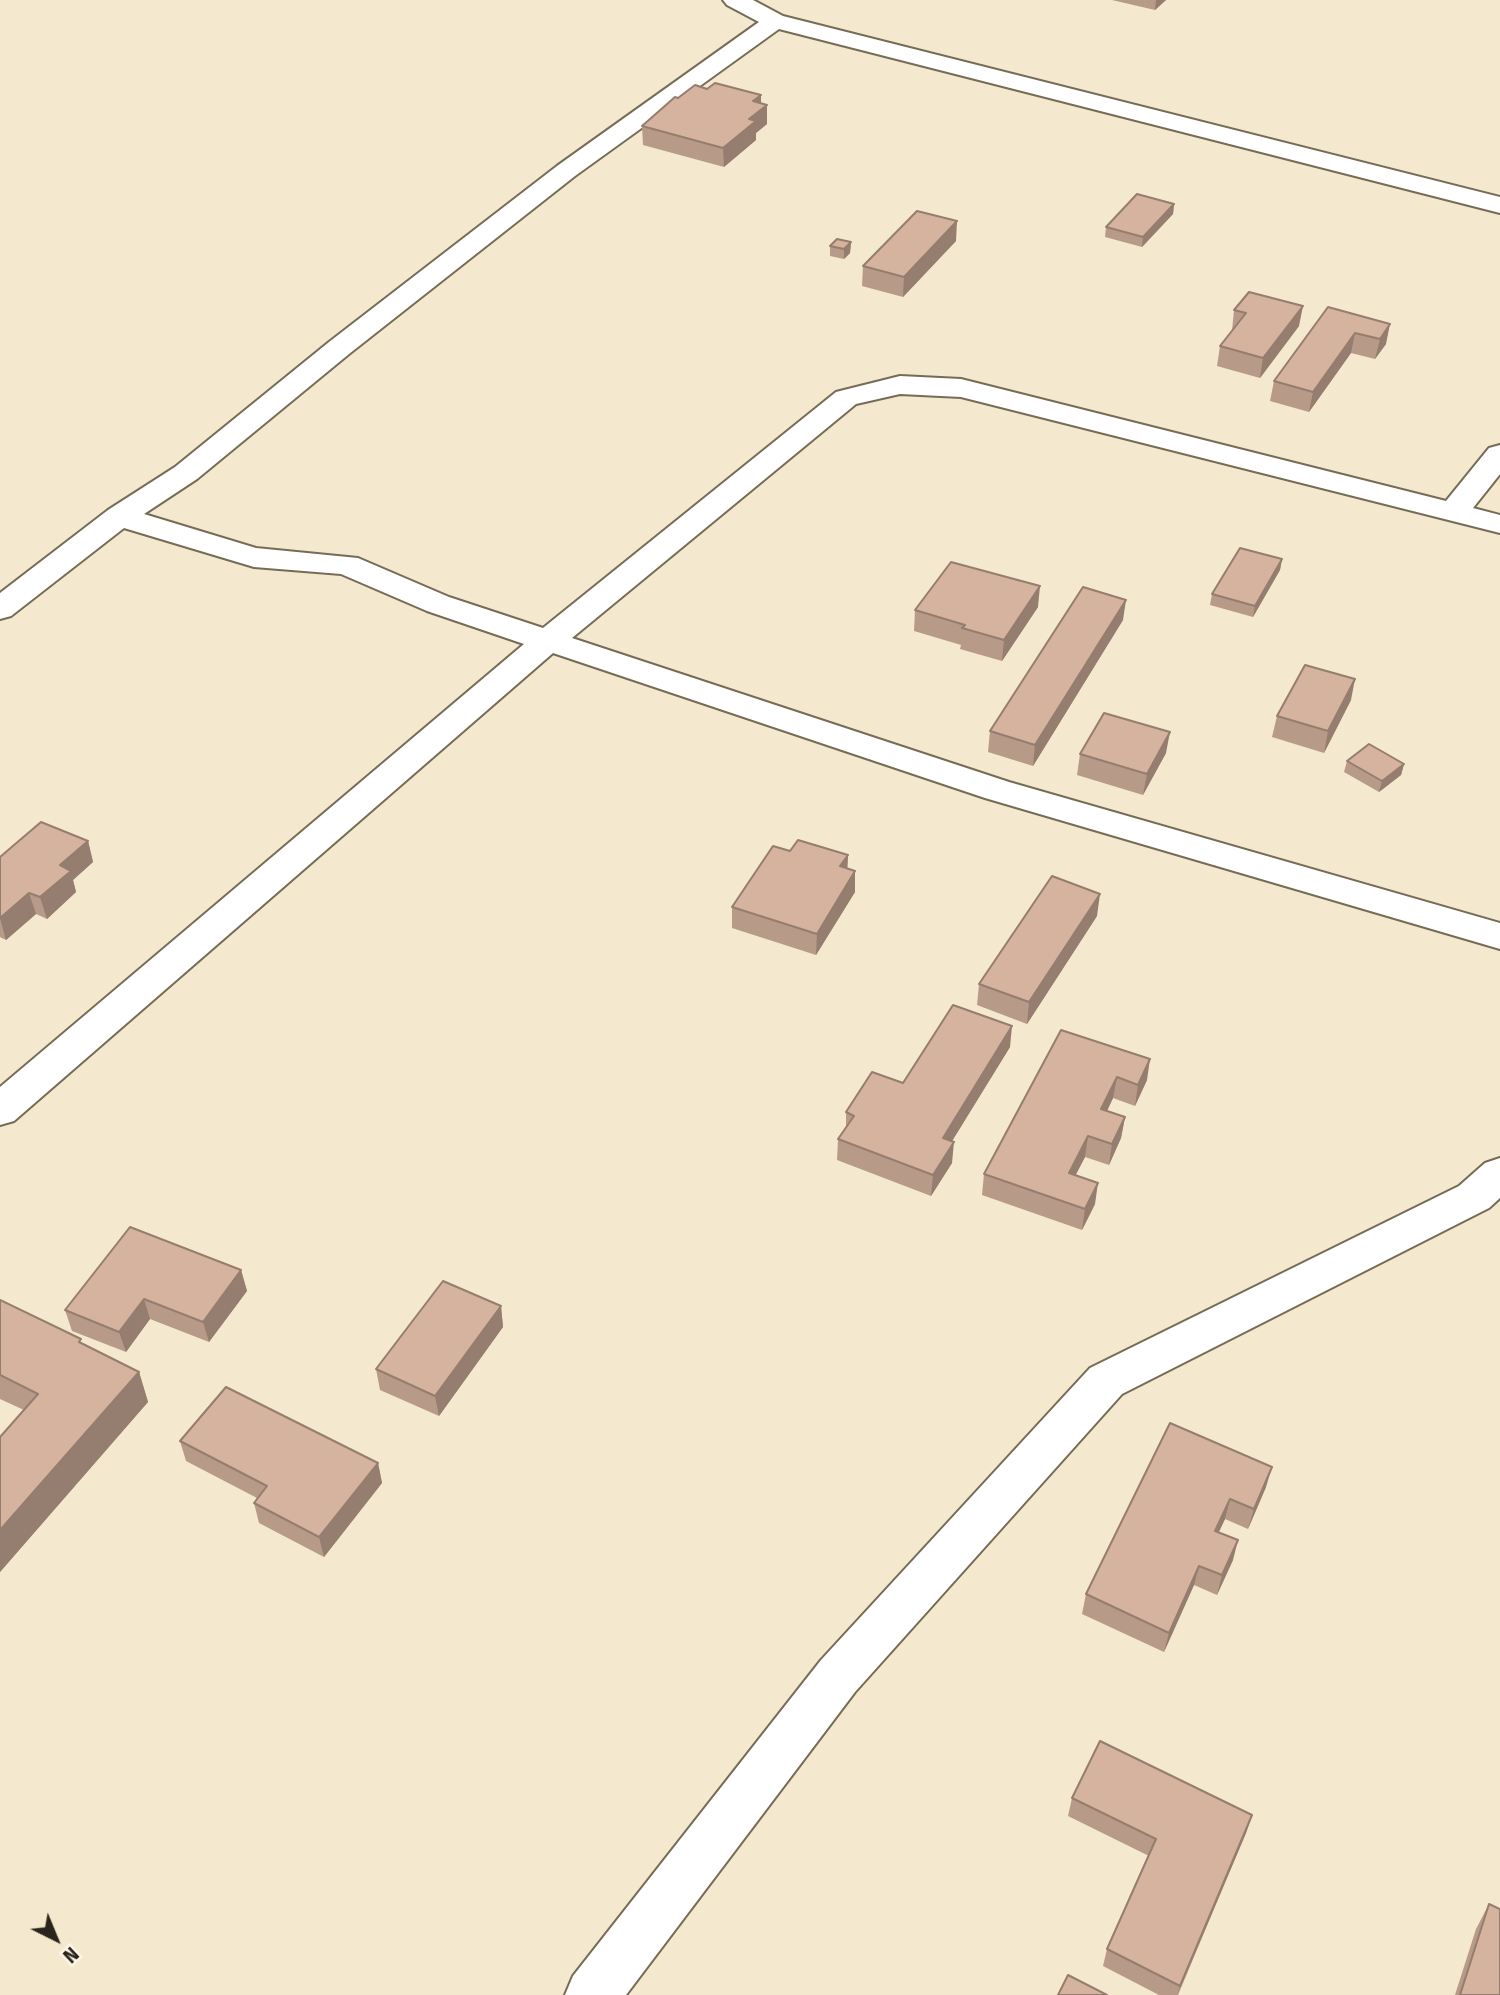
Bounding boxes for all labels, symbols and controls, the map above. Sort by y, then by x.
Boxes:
north arrow [21,1904,91,1974]
text: N [58,1942,83,1967]

